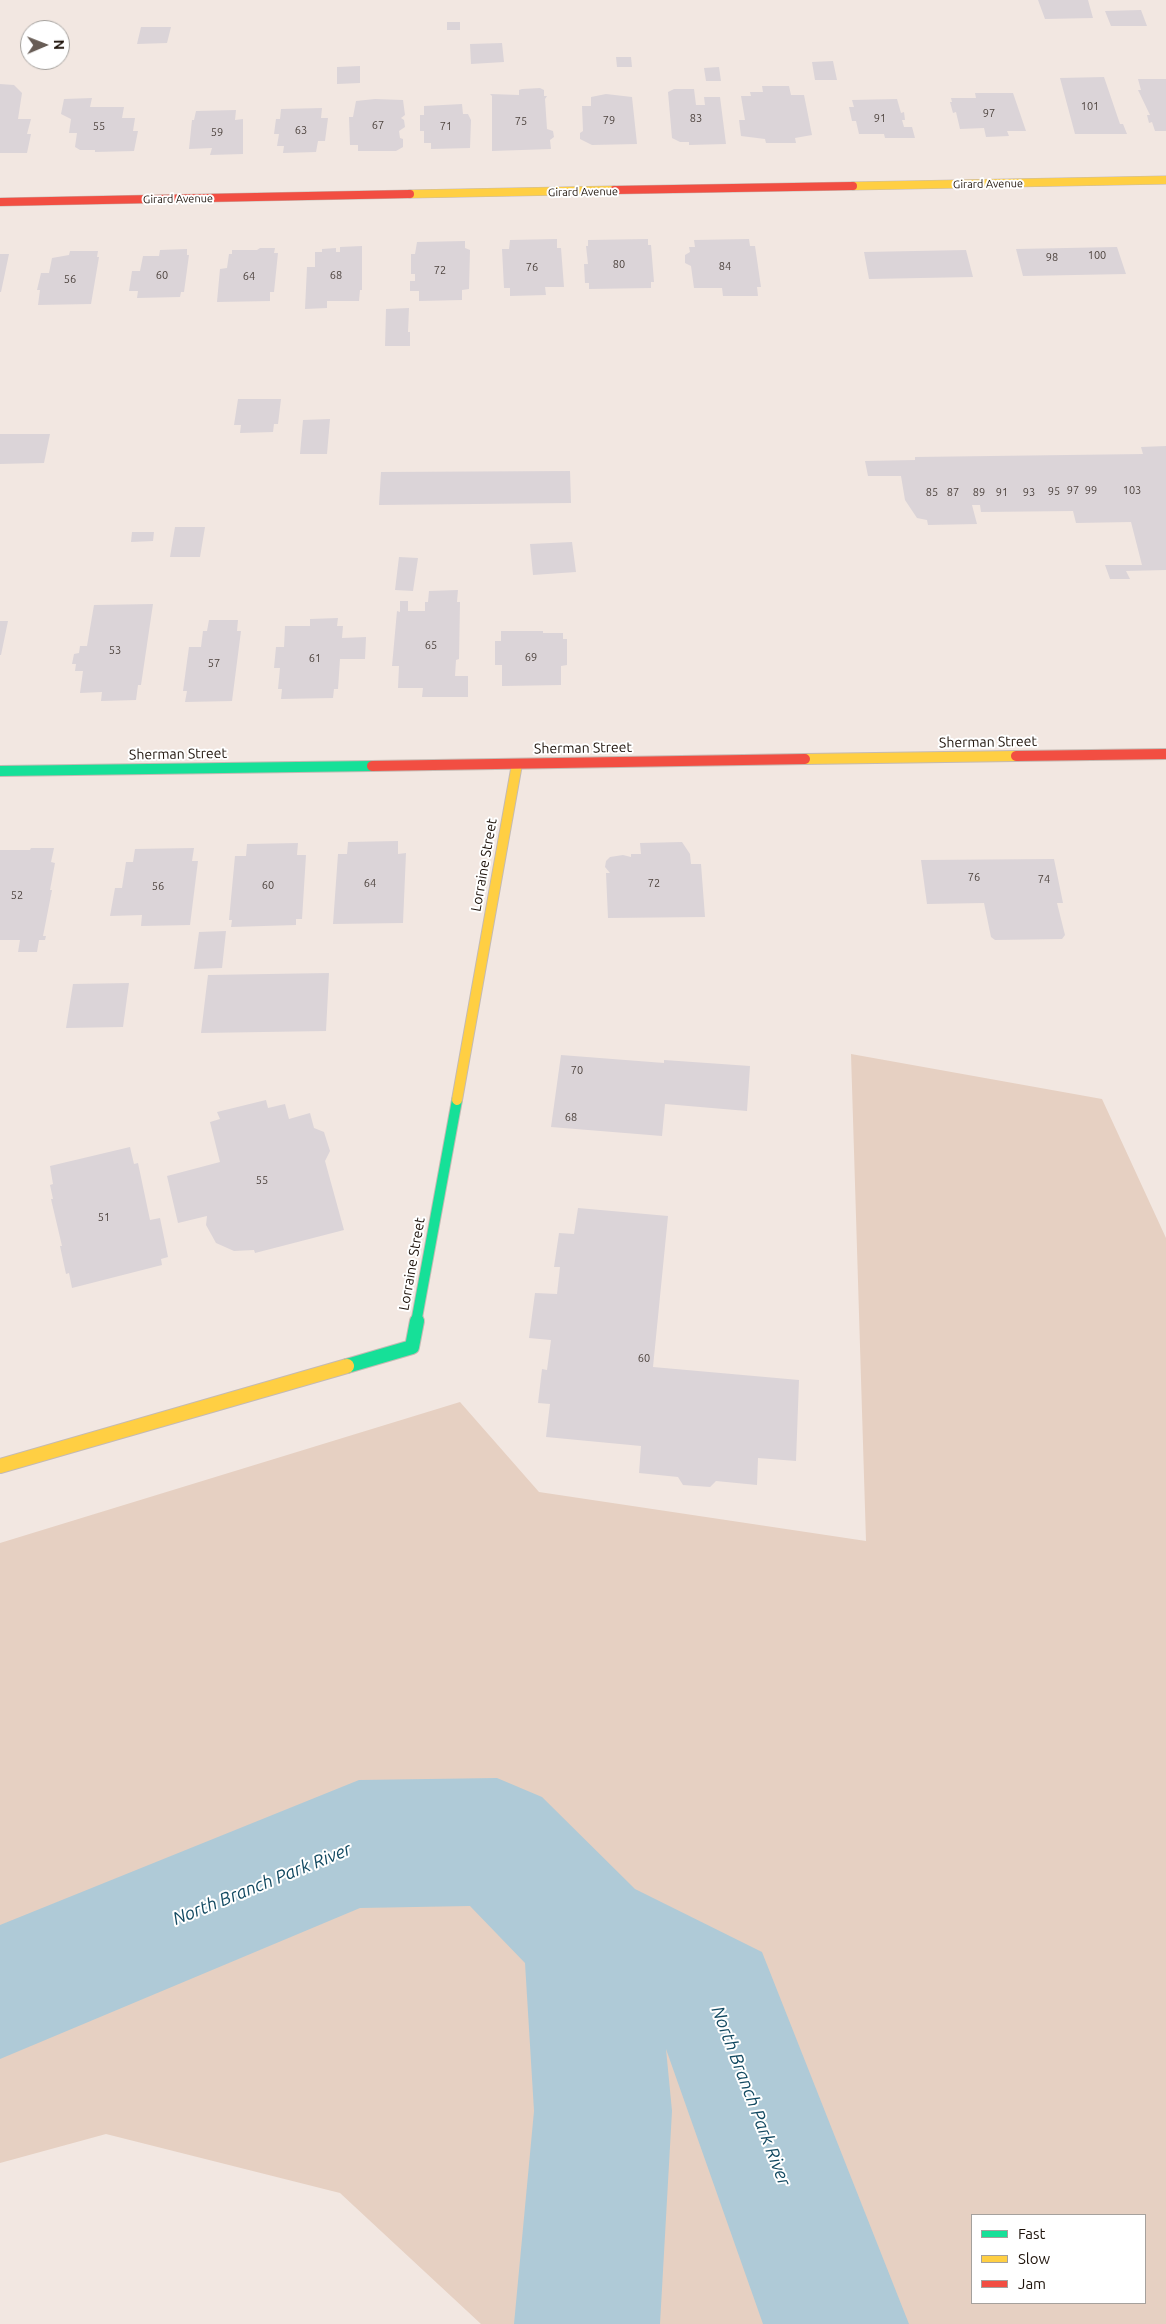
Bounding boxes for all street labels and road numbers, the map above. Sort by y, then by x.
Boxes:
street label: Girard Avenue [953,177,1023,191]
street label: Girard Avenue [548,185,618,199]
street label: Girard Avenue [143,192,213,206]
street label: Sherman Street [939,733,1037,751]
street label: Sherman Street [534,739,632,757]
street label: Sherman Street [129,745,227,763]
street label: Lorraine Street [468,817,500,913]
street label: Lorraine Street [396,1216,428,1312]

